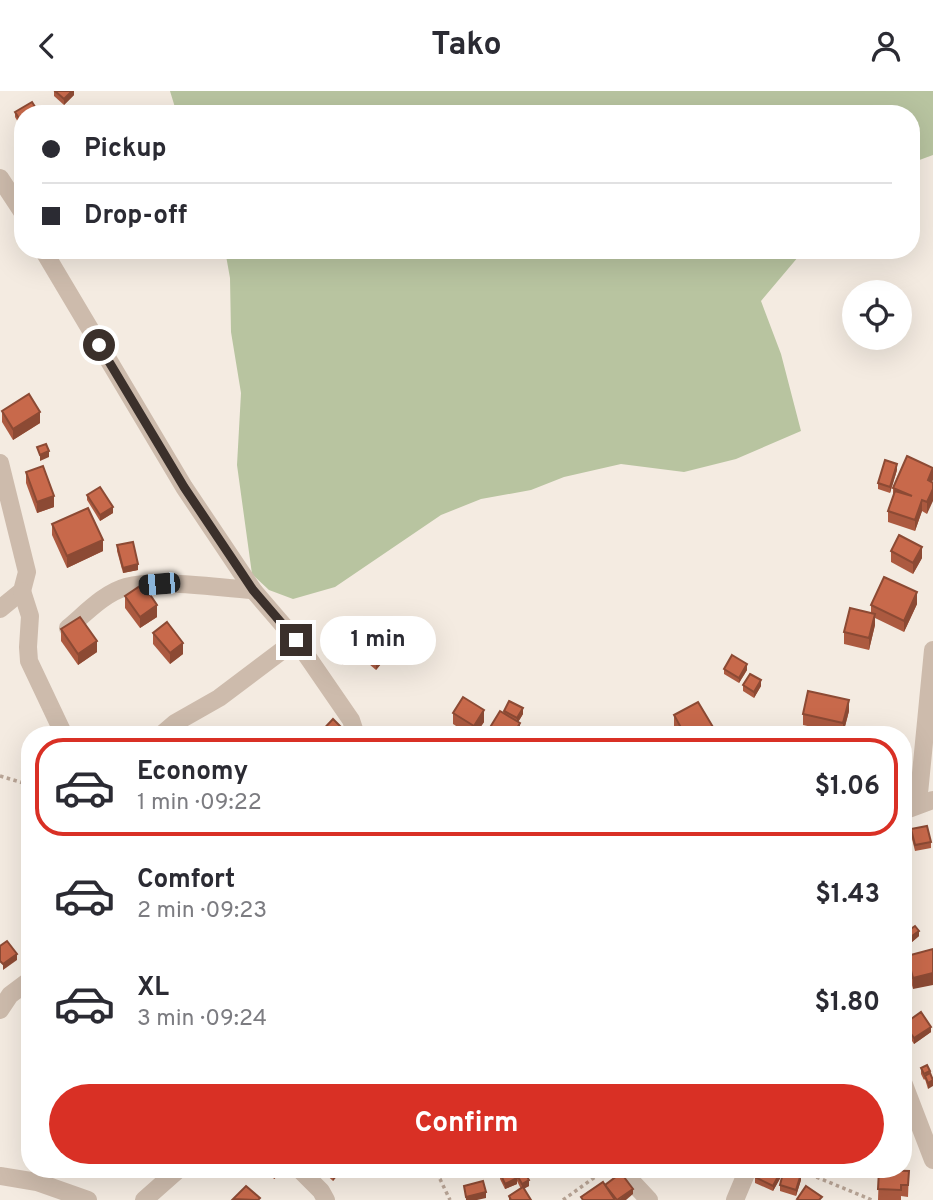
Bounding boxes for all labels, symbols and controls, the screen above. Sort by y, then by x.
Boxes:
text: Tako [431,26,502,66]
icon: back [28,27,66,65]
icon: person [867,27,905,65]
text: Pickup [84,133,167,166]
text: Drop-off [84,200,187,233]
map controls [842,280,912,350]
button: locate [842,280,912,350]
route start [83,329,115,361]
car [138,572,181,596]
callout: 1 min [320,615,436,665]
route end [280,624,312,656]
text: 1 min [350,626,406,655]
icon: car [53,756,116,819]
text: Economy [137,756,248,789]
text: $1.06 [814,771,880,804]
text: 1 min · 09:22 [137,789,262,818]
icon: car [53,864,116,927]
text: Comfort [137,864,235,897]
text: $1.43 [815,879,880,912]
text: 2 min · 09:23 [137,897,267,926]
icon: car [53,972,116,1035]
text: XL [137,972,169,1005]
text: $1.80 [814,987,880,1020]
text: 3 min · 09:24 [137,1005,267,1034]
button: Confirm [49,1084,884,1164]

